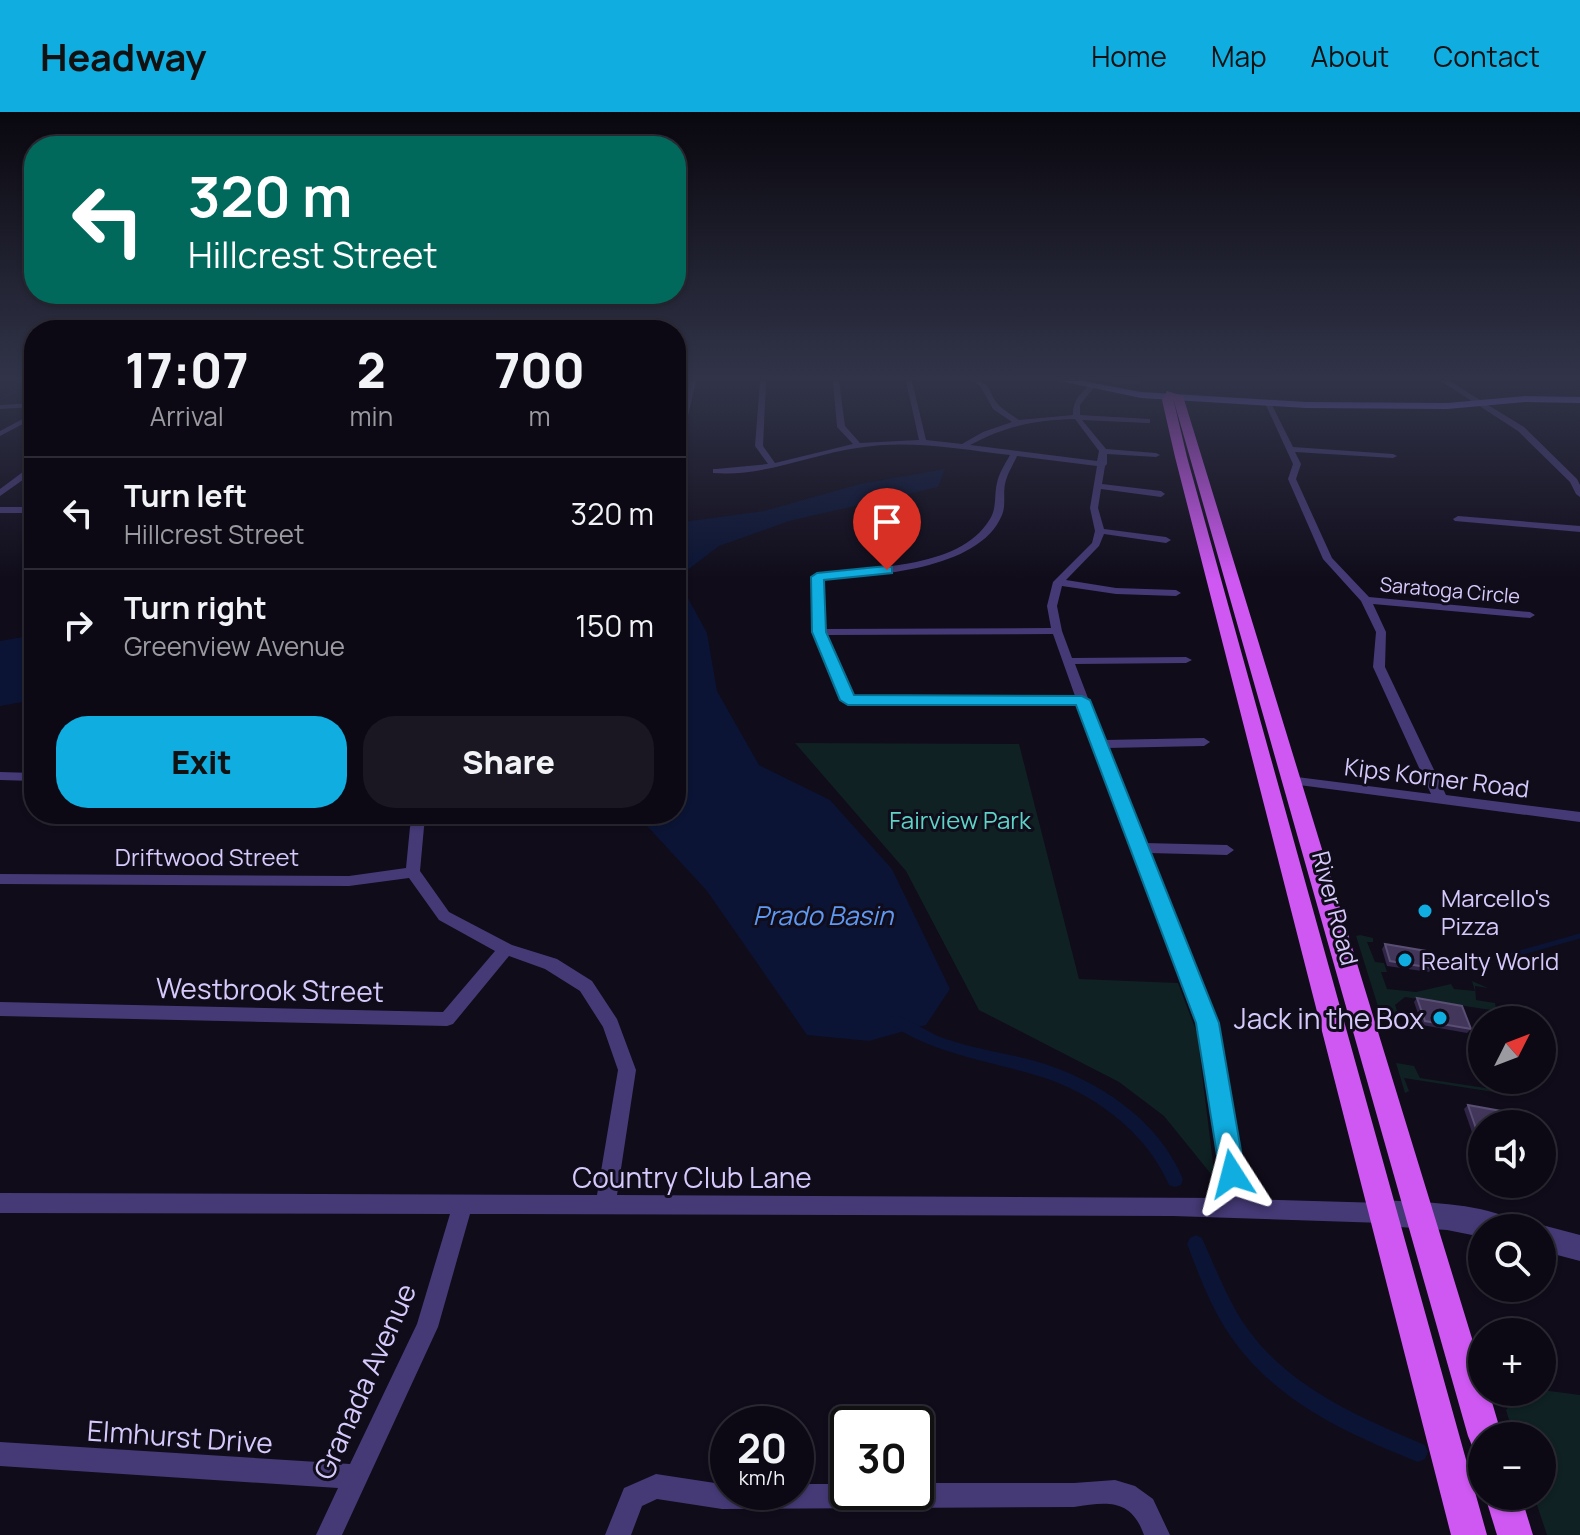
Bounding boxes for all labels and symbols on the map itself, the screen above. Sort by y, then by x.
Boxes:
pin [853,488,921,570]
street label: Saratoga Circle [1379,570,1521,610]
street label: Kips Korner Road [1343,749,1531,805]
park label: Fairview Park [889,803,1032,836]
street label: Driftwood Street [115,840,299,873]
street label: River Road [1305,847,1367,969]
place label: Marcello's Pizza [1441,881,1550,942]
water label: Prado Basin [753,897,895,933]
marker: Marcello's Pizza [1416,902,1434,920]
place label: Realty World [1421,944,1559,977]
marker: Realty World [1396,951,1414,969]
street label: Westbrook Street [156,968,384,1010]
place label: Jack in the Box [1234,999,1424,1037]
north arrow [1468,1006,1556,1094]
marker: Jack in the Box [1431,1009,1449,1027]
position arrow [1190,1132,1274,1216]
street label: Country Club Lane [572,1158,812,1196]
street label: Granada Avenue [304,1277,424,1485]
speed limit sign: 30 [830,1406,934,1510]
street label: Elmhurst Drive [86,1411,274,1461]

